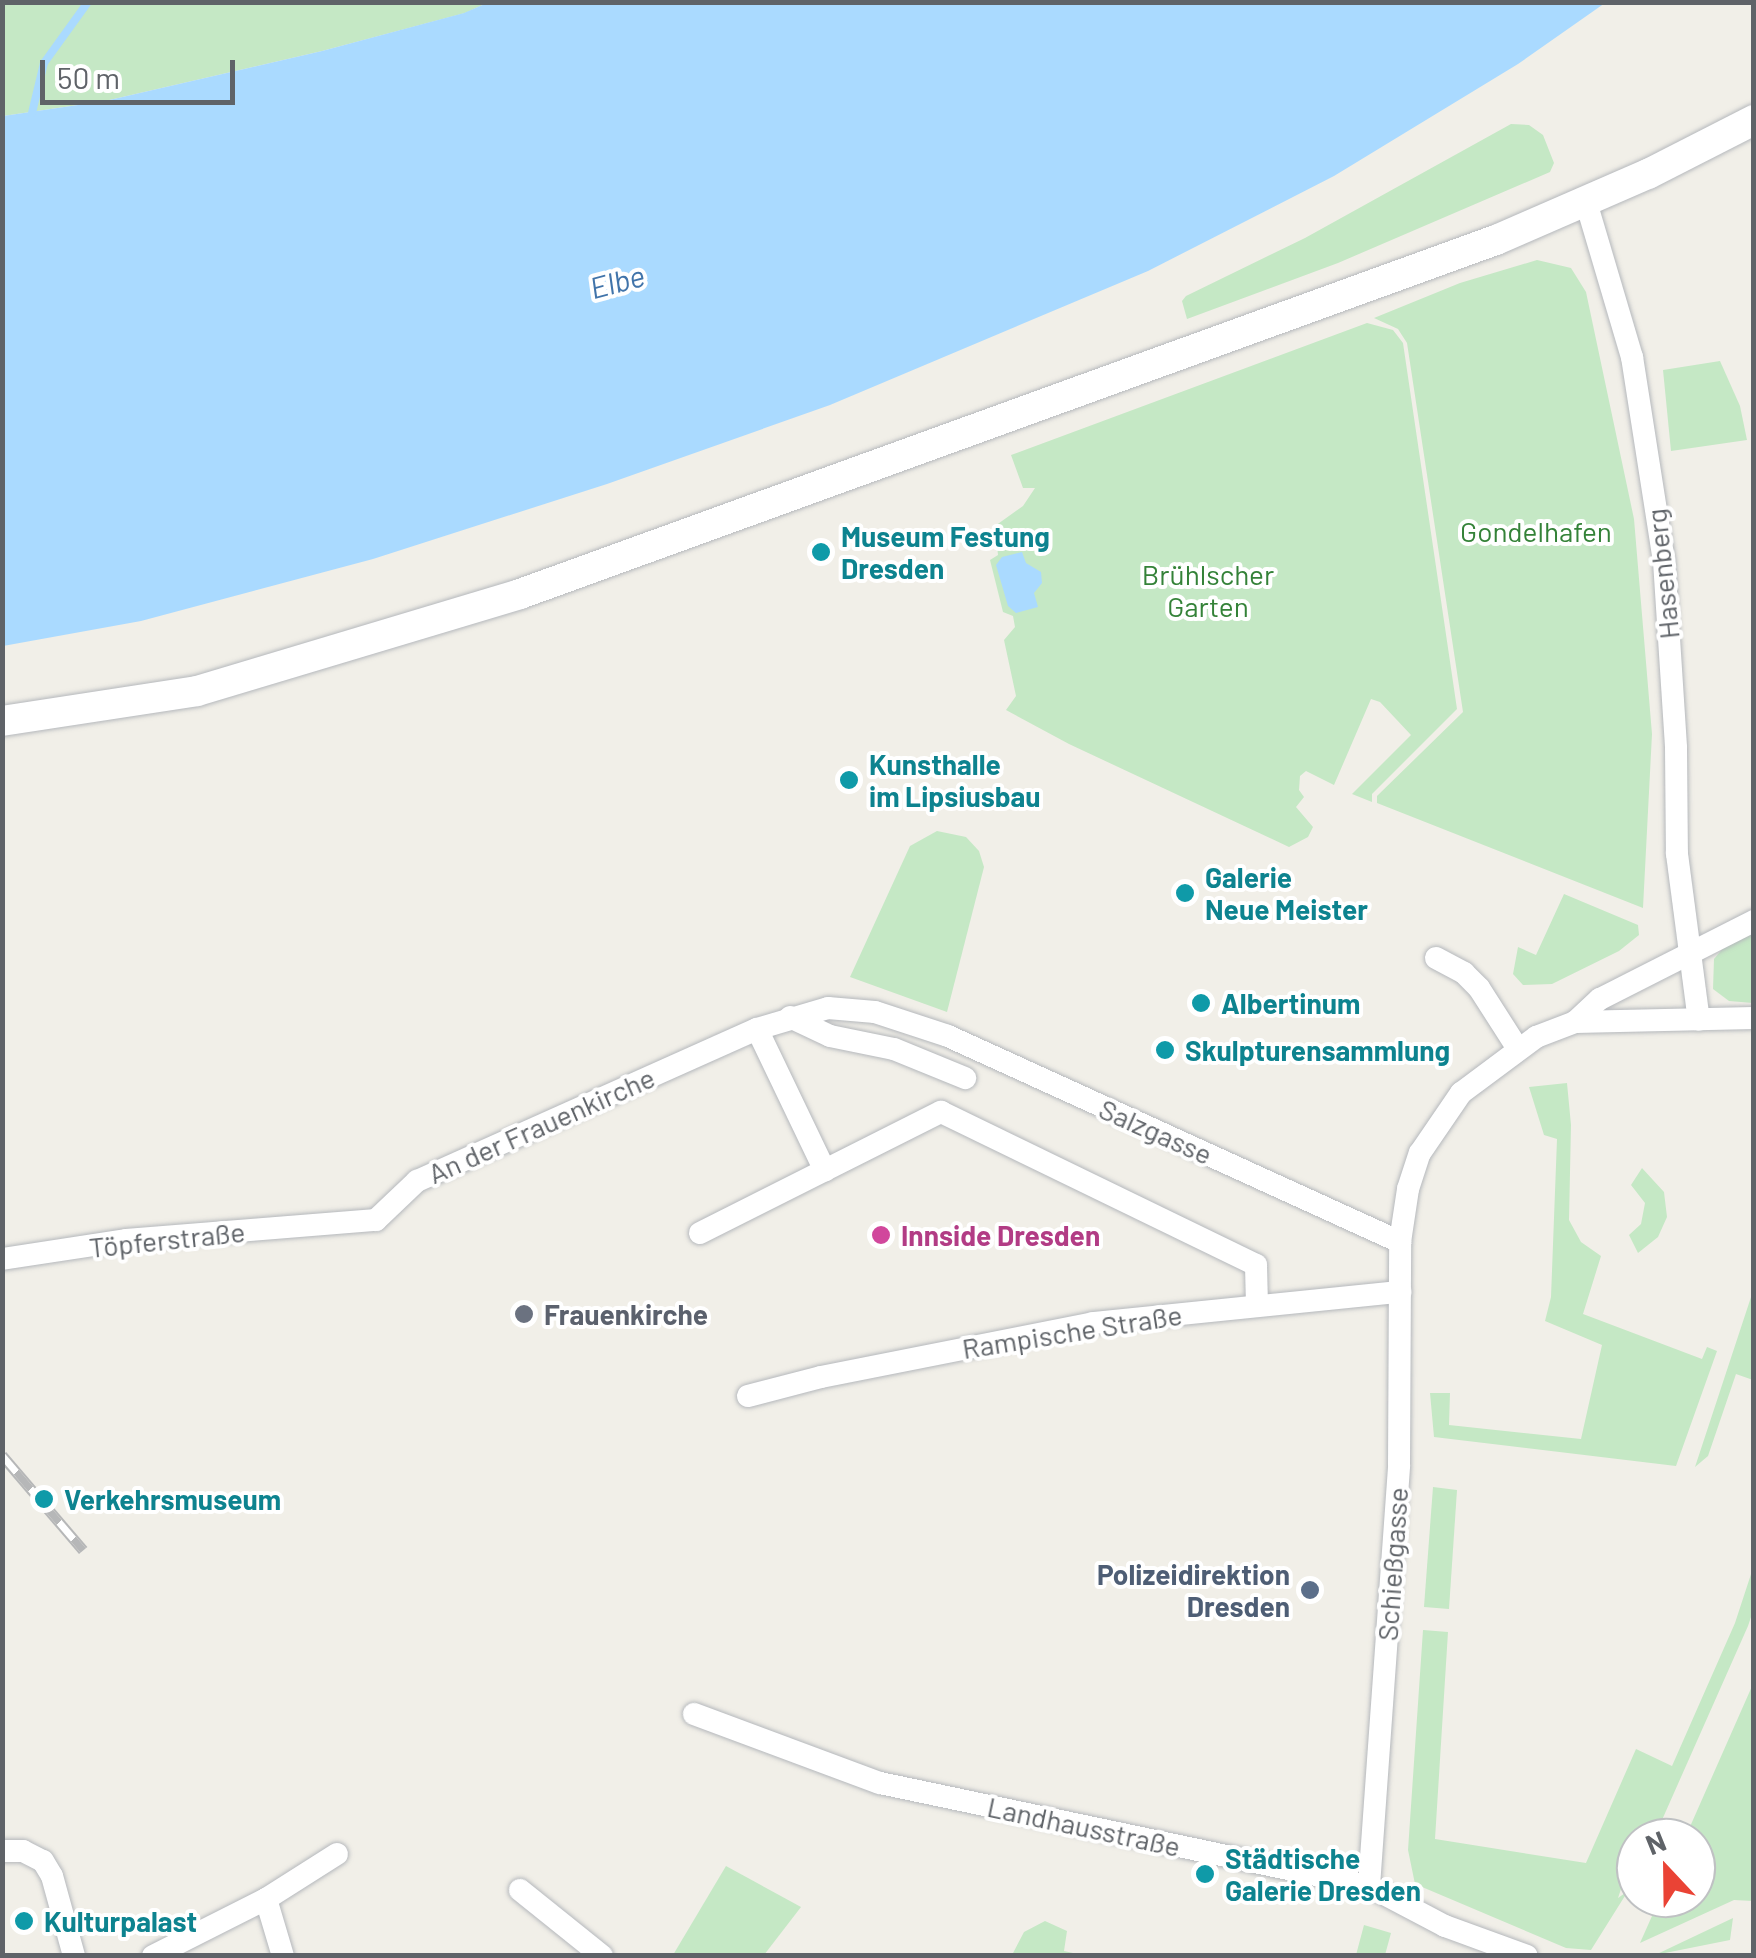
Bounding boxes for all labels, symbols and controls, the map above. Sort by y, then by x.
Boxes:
scale bar [45,40,240,102]
text: 50 m [57,59,120,95]
water label: Elbe [586,256,648,306]
street label: Hasenberg [1638,507,1686,641]
park label: Gondelhafen [1460,514,1612,548]
place label: Museum Festung Dresden [841,519,1050,585]
marker: Museum Festung Dresden [810,541,832,563]
park label: Brühlscher Garten [1142,557,1274,623]
place label: Kunsthalle im Lipsiusbau [869,747,1041,813]
marker: Kunsthalle im Lipsiusbau [838,769,860,791]
place label: Galerie Neue Meister [1205,860,1368,926]
marker: Galerie Neue Meister [1174,882,1196,904]
place label: Albertinum [1221,986,1360,1020]
marker: Albertinum [1190,992,1212,1014]
place label: Skulpturensammlung [1185,1033,1450,1067]
marker: Skulpturensammlung [1154,1039,1176,1061]
street label: An der Frauenkirche [423,1060,659,1190]
street label: Salzgasse [1094,1091,1218,1171]
street label: Töpferstraße [87,1214,247,1264]
place label: Innside Dresden [901,1218,1100,1252]
marker: Innside Dresden [870,1224,892,1246]
place label: Frauenkirche [544,1297,708,1331]
street label: Rampische Straße [960,1297,1184,1365]
marker: Frauenkirche [513,1303,535,1325]
place label: Verkehrsmuseum [64,1482,281,1516]
street label: Schießgasse [1370,1486,1414,1642]
marker: Verkehrsmuseum [33,1488,55,1510]
place label: Polizeidirektion Dresden [1097,1557,1290,1623]
marker: Polizeidirektion Dresden [1299,1579,1321,1601]
street label: Landhausstraße [984,1789,1184,1863]
north arrow [1616,1818,1716,1918]
text: N [1641,1823,1671,1861]
place label: Städtische Galerie Dresden [1225,1841,1421,1907]
marker: Städtische Galerie Dresden [1194,1863,1216,1885]
place label: Kulturpalast [44,1904,197,1938]
marker: Kulturpalast [13,1910,35,1932]

